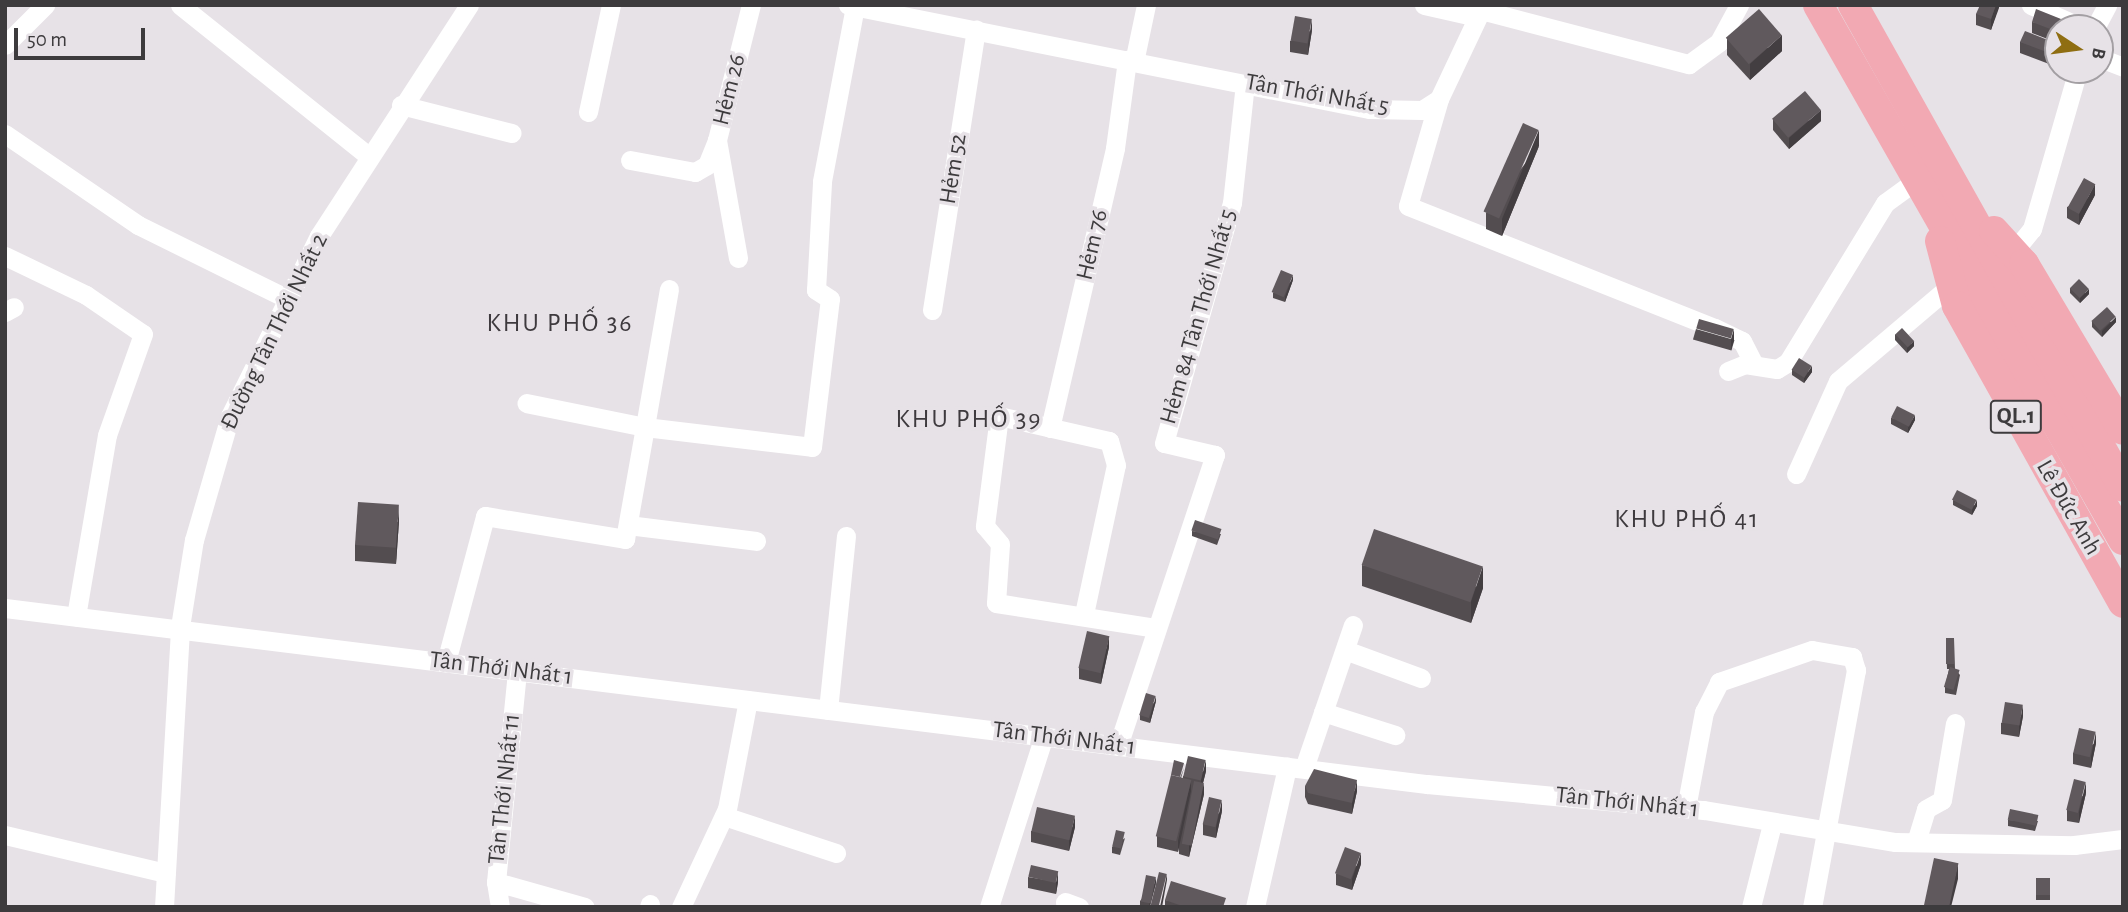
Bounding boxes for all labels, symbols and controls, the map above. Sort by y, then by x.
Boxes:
scale bar [18,14,149,58]
north arrow [2044,14,2114,84]
text: 50 m [27,29,67,50]
text: B [2088,46,2108,61]
street label: Hẻm 26 [707,51,753,129]
street label: Tân Thới Nhất 5 [1243,68,1391,122]
street label: Hẻm 52 [934,132,974,206]
street label: Hẻm 84 Tân Thới Nhất 5 [1155,206,1243,428]
street label: Hẻm 76 [1071,207,1115,283]
street label: Đường Tân Thới Nhất 2 [215,229,335,435]
district label: KHU PHỐ 36 [488,308,632,340]
road number: QL.1 [1990,398,2042,436]
district label: KHU PHỐ 39 [897,404,1041,436]
street label: Lê Đức Anh [2029,455,2107,561]
district label: KHU PHỐ 41 [1615,504,1759,536]
street label: Tân Thới Nhất 1 [428,646,574,692]
street label: Tân Thới Nhất 11 [483,712,527,866]
street label: Tân Thới Nhất 1 [991,716,1137,762]
street label: Tân Thới Nhất 1 [1554,781,1700,825]

